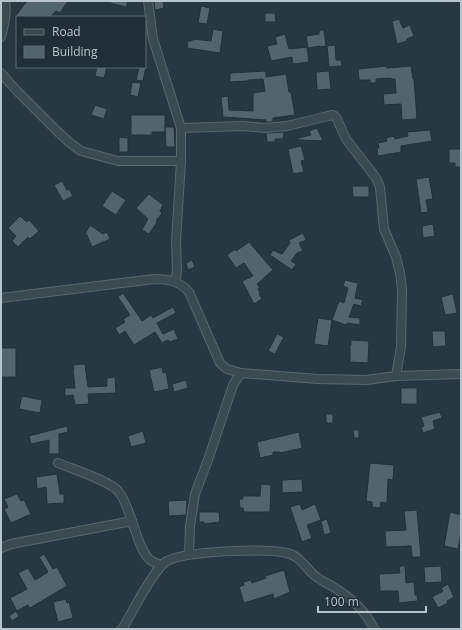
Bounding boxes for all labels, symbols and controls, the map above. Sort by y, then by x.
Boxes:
legend [16,16,146,68]
text: Road [52,23,81,40]
text: Building [52,43,98,60]
scale bar [318,588,426,614]
text: 100 m [324,593,359,610]

